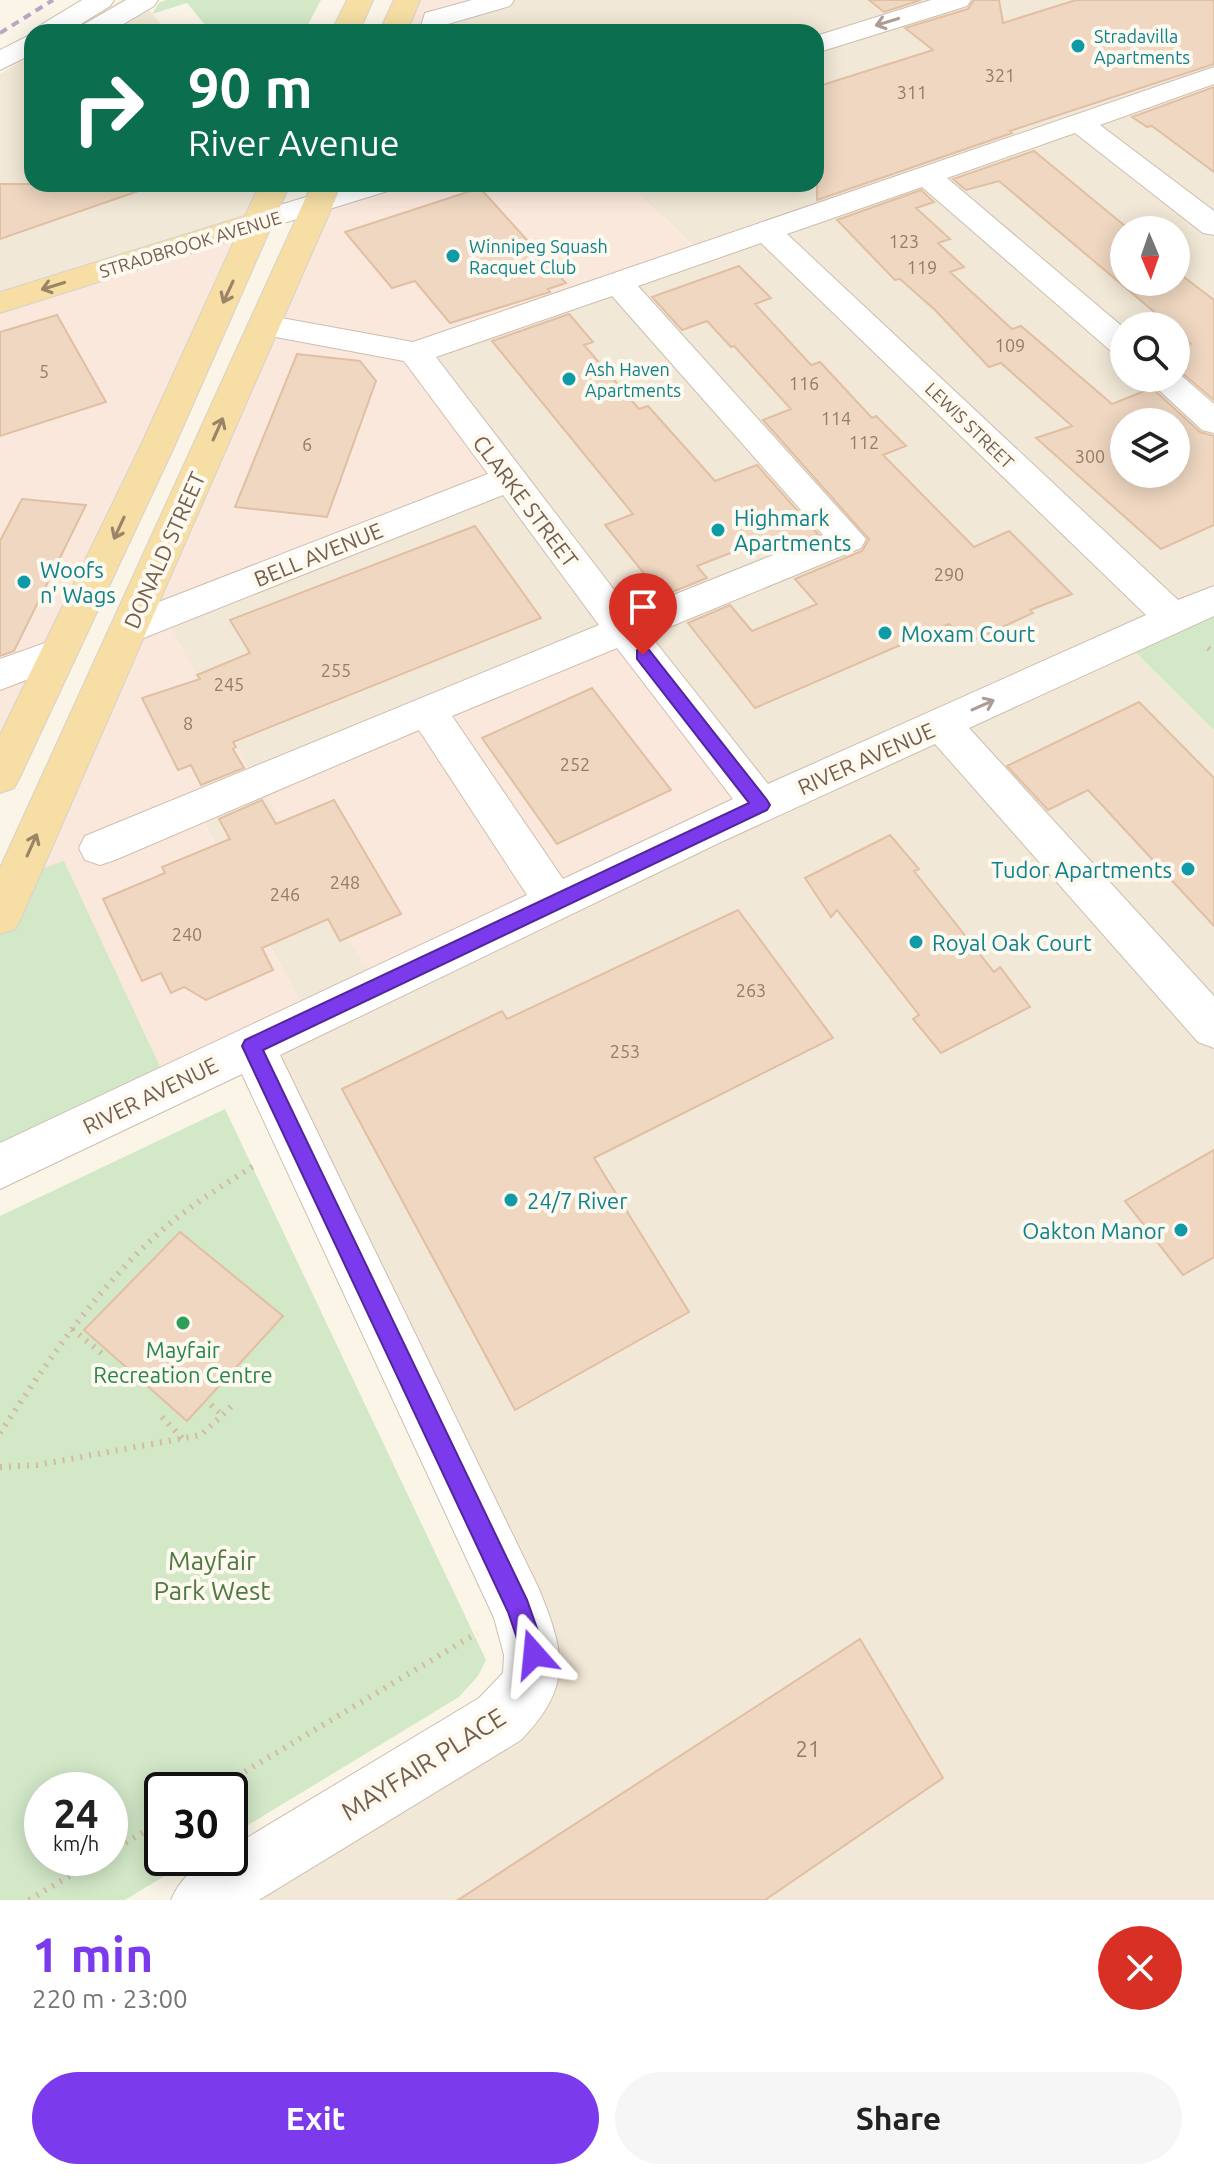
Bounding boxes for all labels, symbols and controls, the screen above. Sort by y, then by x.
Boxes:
one-way arrow [874,15,900,30]
place label: Stradavilla Apartments [1094,26,1190,67]
marker: Stradavilla Apartments [1069,37,1087,55]
icon: right [56,56,160,160]
text: 90 m [188,56,313,119]
house number: 321 [985,65,1015,85]
house number: 311 [897,82,927,102]
text: River Avenue [188,122,400,163]
street label: STRADBROOK AVENUE [97,207,283,281]
north arrow [1110,216,1190,296]
map controls [1110,216,1190,488]
house number: 123 [889,231,919,251]
place label: Winnipeg Squash Racquet Club [469,236,608,277]
marker: Winnipeg Squash Racquet Club [444,247,462,265]
house number: 119 [907,257,937,277]
one-way arrow [40,279,66,294]
one-way arrow [220,280,235,304]
button: search [1110,312,1190,392]
house number: 109 [995,335,1025,355]
place label: Ash Haven Apartments [585,359,681,400]
house number: 5 [39,361,49,381]
marker: Ash Haven Apartments [560,370,578,388]
house number: 116 [789,373,819,393]
street label: LEWIS STREET [922,378,1018,472]
house number: 114 [821,408,851,428]
button: layers [1110,408,1190,488]
one-way arrow [212,417,227,442]
street label: CLARKE STREET [468,430,584,572]
house number: 112 [849,432,879,452]
house number: 6 [302,434,312,454]
house number: 300 [1075,446,1105,466]
street label: DONALD STREET [118,468,210,632]
place label: Highmark Apartments [734,505,851,555]
one-way arrow [111,515,126,539]
street label: BELL AVENUE [250,517,386,591]
marker: Highmark Apartments [709,521,727,539]
place label: Woofs n' Wags [40,557,116,607]
house number: 290 [934,564,964,584]
marker: Woofs n' Wags [15,573,33,591]
pin [609,573,677,655]
icon: arrive [621,585,665,629]
place label: Moxam Court [901,621,1035,646]
marker: Moxam Court [876,624,894,642]
house number: 255 [321,660,351,680]
house number: 245 [214,674,244,694]
one-way arrow [970,697,994,712]
house number: 8 [183,713,193,733]
street label: RIVER AVENUE [794,717,938,799]
house number: 252 [560,754,590,774]
one-way arrow [25,833,40,858]
place label: Tudor Apartments [991,857,1172,882]
marker: Tudor Apartments [1179,860,1197,878]
house number: 248 [330,872,360,892]
house number: 246 [270,884,300,904]
house number: 240 [172,924,202,944]
place label: Royal Oak Court [932,930,1092,955]
marker: Royal Oak Court [907,933,925,951]
house number: 263 [736,980,766,1000]
house number: 253 [610,1041,640,1061]
street label: RIVER AVENUE [78,1052,222,1138]
place label: 24/7 River [527,1188,628,1213]
marker: 24/7 River [502,1191,520,1209]
place label: Oakton Manor [1022,1218,1166,1243]
marker: Oakton Manor [1172,1221,1190,1239]
marker: Mayfair Recreation Centre [174,1314,192,1332]
place label: Mayfair Recreation Centre [93,1337,273,1387]
park label: Mayfair Park West [153,1546,271,1605]
position arrow [492,1612,576,1696]
street label: MAYFAIR PLACE [336,1702,510,1826]
house number: 21 [796,1736,820,1761]
speed limit sign: 30 [144,1772,248,1876]
text: 24 [53,1791,99,1836]
text: km/h [53,1832,99,1855]
button: close [1098,1926,1182,2010]
text: 1 min [32,1927,153,1981]
text: 220 m · 23:00 [32,1984,188,2013]
button: Exit [32,2072,599,2164]
button: Share [615,2072,1182,2164]

